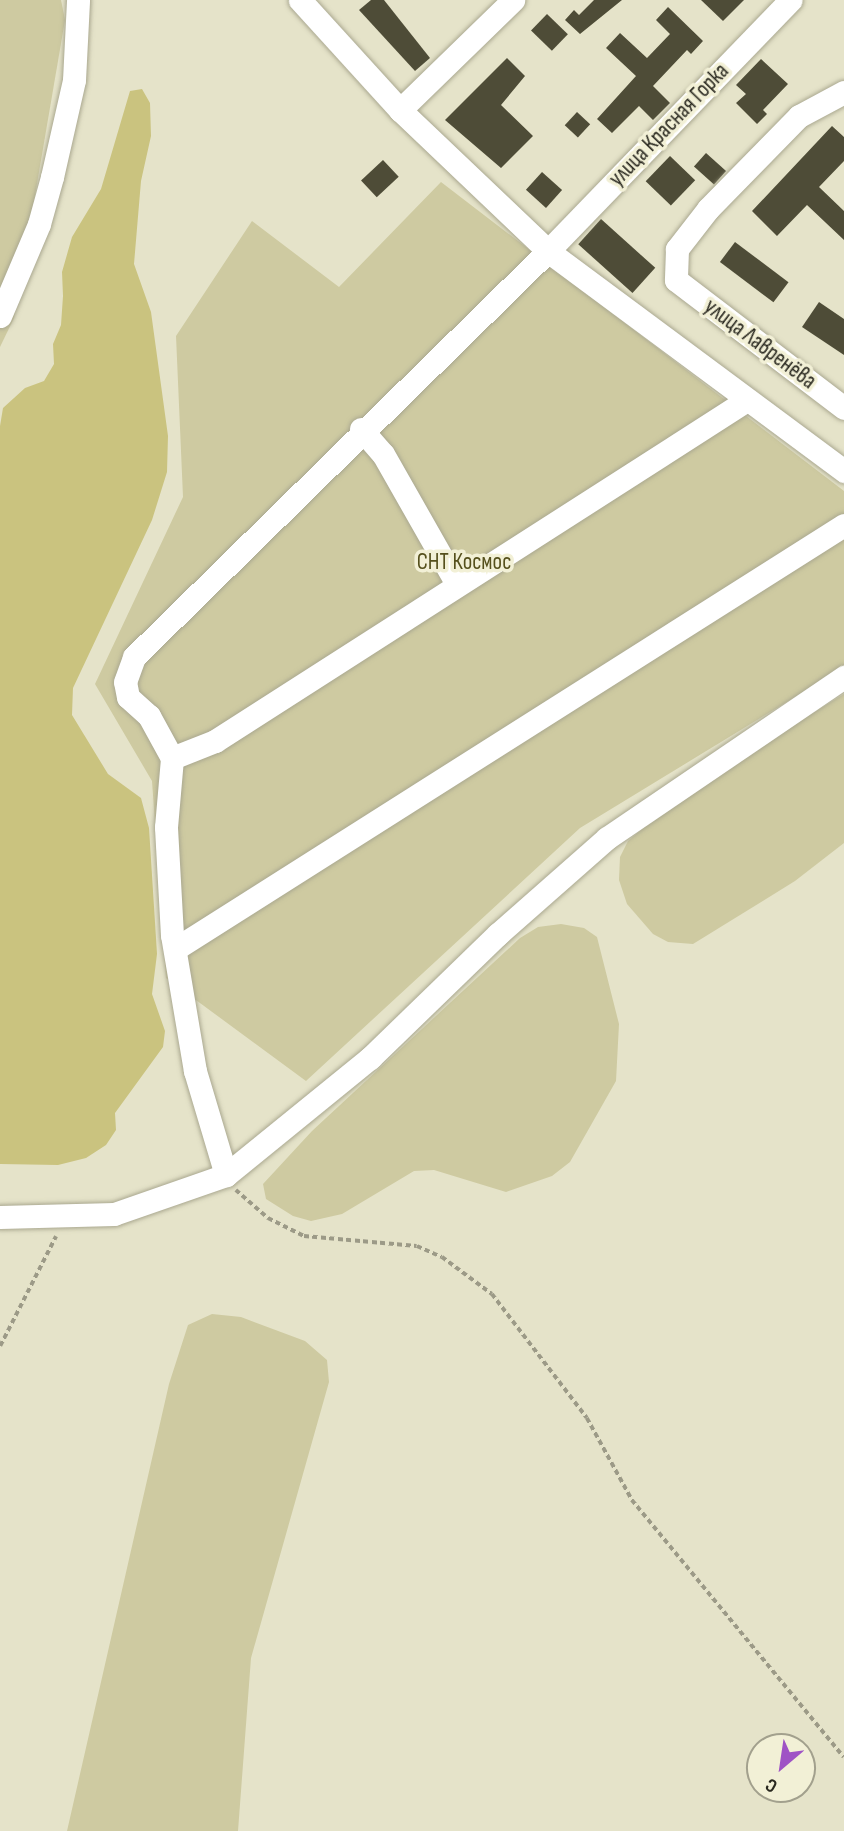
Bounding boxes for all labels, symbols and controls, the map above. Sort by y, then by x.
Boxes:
street label: улица Красная Горка [603,58,735,192]
street label: улица Лавренёва [699,293,821,395]
park label: СНТ Космос [417,548,511,576]
north arrow [746,1733,816,1803]
text: С [762,1773,781,1797]

